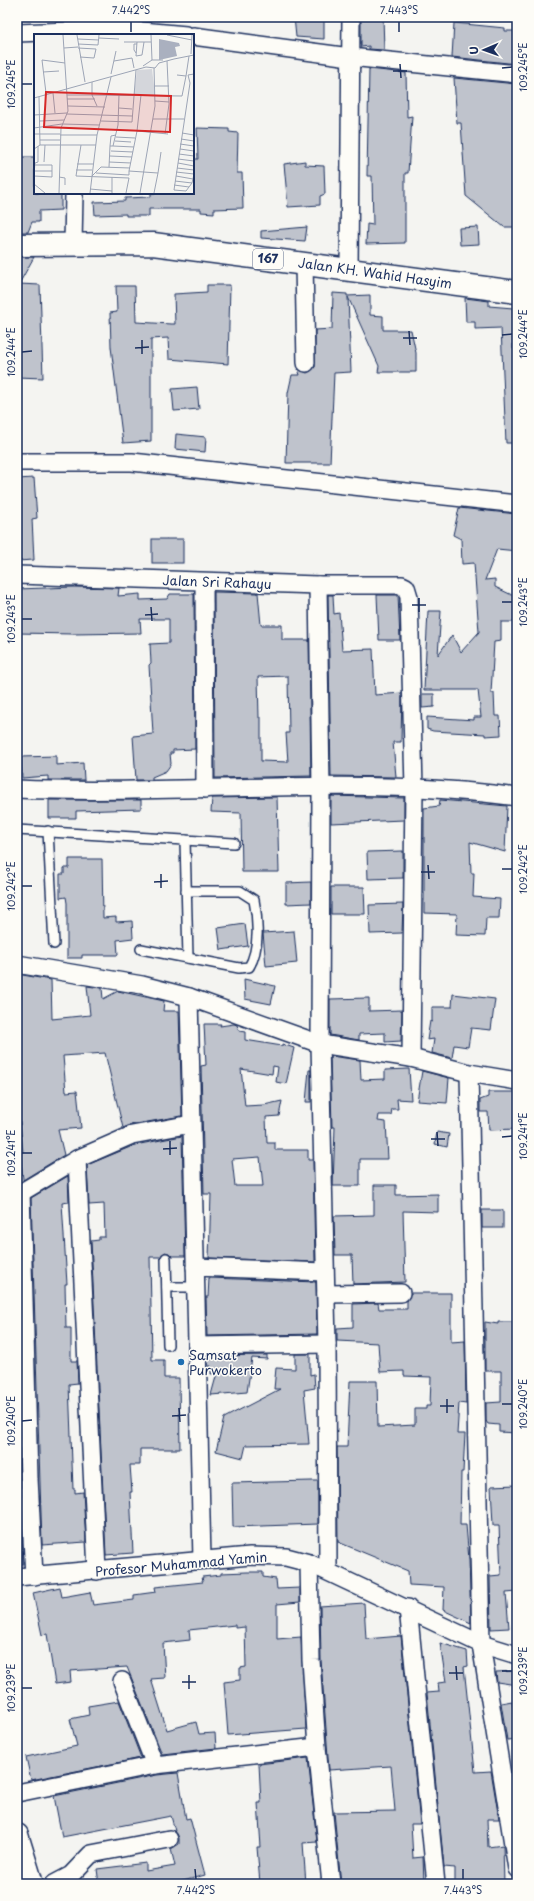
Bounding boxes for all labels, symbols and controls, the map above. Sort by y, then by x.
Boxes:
text: 7.442°S [112,2,150,17]
text: 7.443°S [380,2,418,17]
north arrow [464,30,504,70]
inset map [34,34,194,194]
text: 109.245°E [515,42,530,92]
text: U [465,46,482,55]
text: 109.245°E [3,59,18,109]
road number: 167 [253,249,283,269]
street label: Jalan KH. Wahid Hasyim [297,252,453,293]
text: 109.244°E [515,309,530,359]
text: 109.244°E [3,327,18,377]
street label: Jalan Sri Rahayu [162,570,272,593]
text: 109.243°E [515,577,530,627]
text: 109.243°E [3,594,18,644]
text: 109.242°E [515,844,530,894]
text: 109.242°E [3,861,18,911]
text: 109.241°E [515,1112,530,1160]
text: 109.241°E [3,1129,18,1177]
place label: Samsat Purwokerto [189,1345,262,1379]
marker: Samsat Purwokerto [176,1357,186,1367]
text: 109.240°E [515,1379,530,1429]
text: 109.240°E [3,1396,18,1446]
street label: Profesor Muhammad Yamin [94,1547,268,1580]
text: 109.239°E [515,1646,530,1696]
text: 109.239°E [3,1663,18,1713]
text: 7.442°S [177,1882,215,1897]
text: 7.443°S [444,1882,482,1897]

